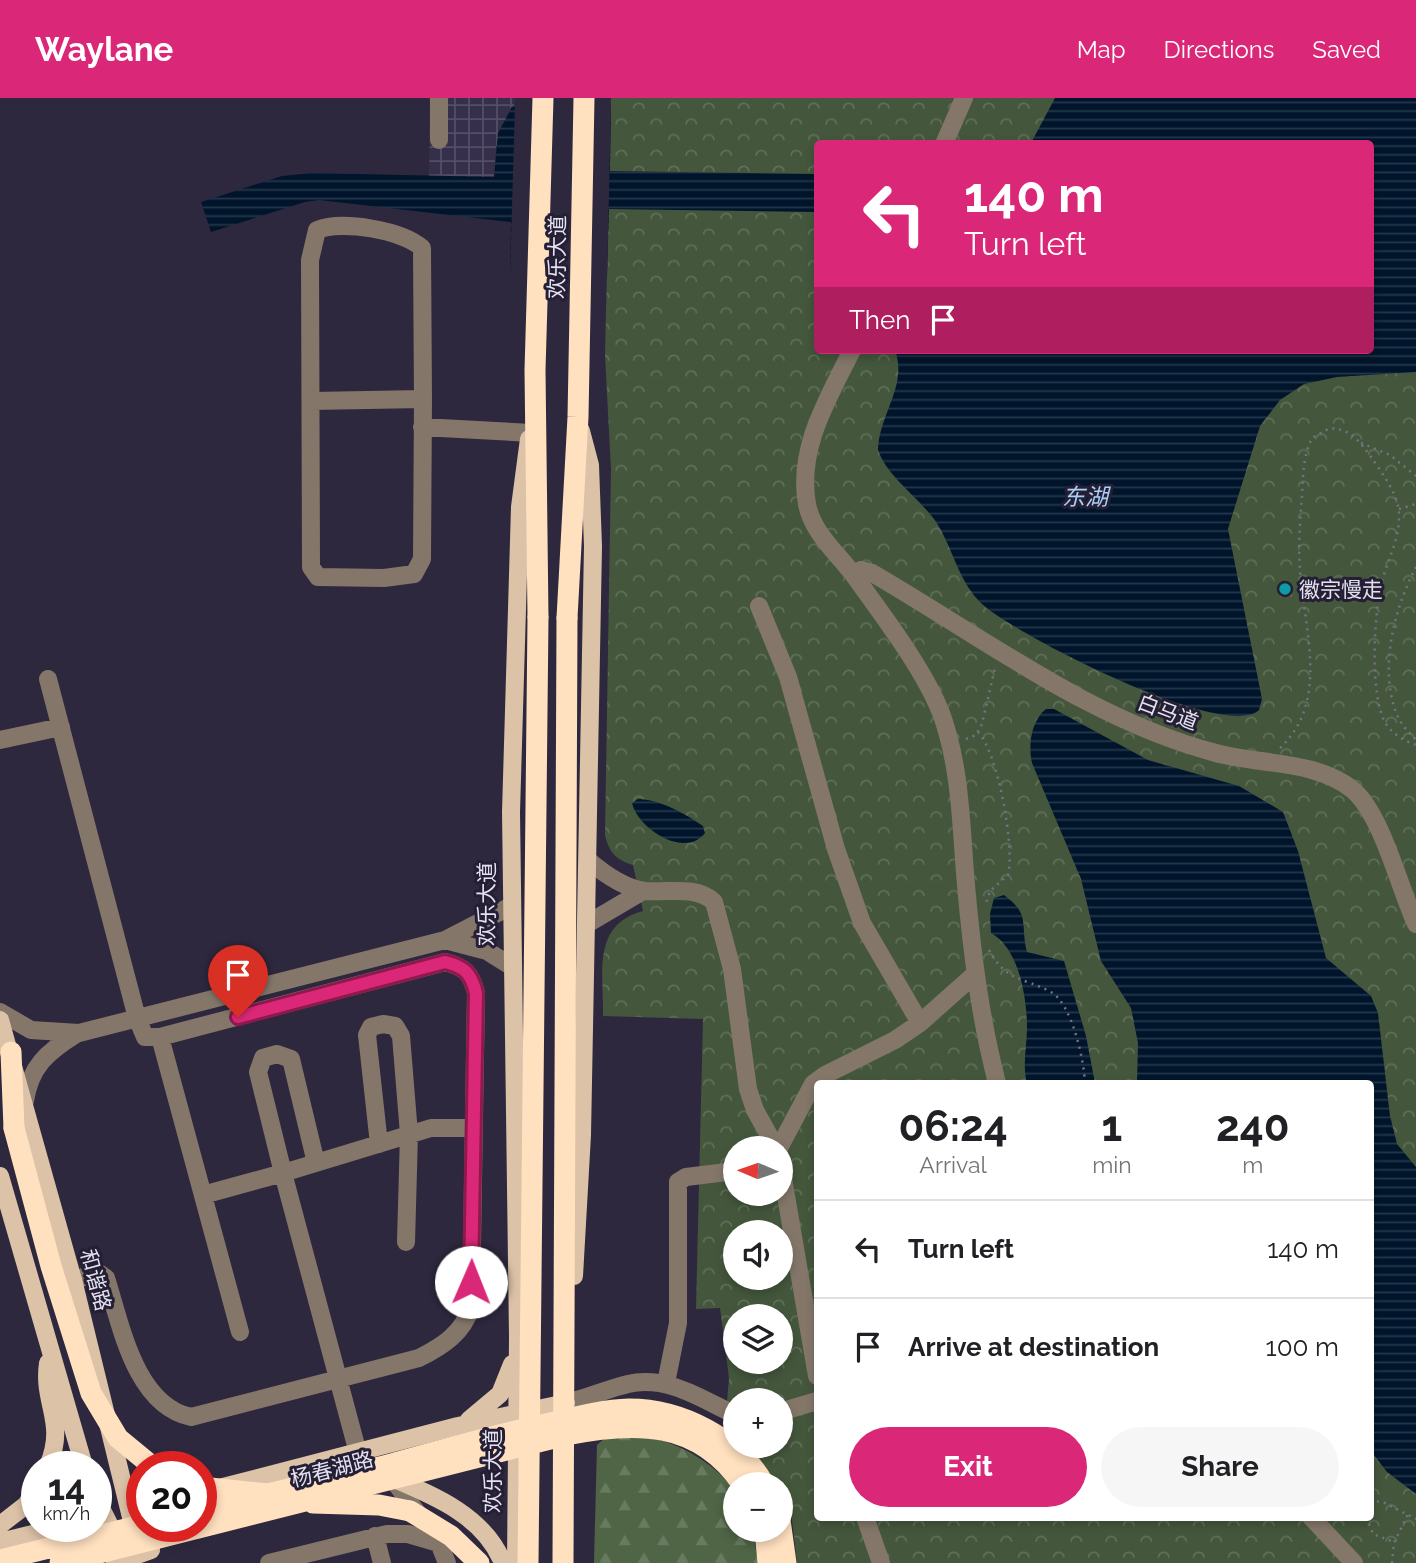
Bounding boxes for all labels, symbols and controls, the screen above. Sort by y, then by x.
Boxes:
text: Waylane [35,30,173,69]
text: Map [1077,35,1126,64]
text: Directions [1164,35,1274,64]
text: Saved [1312,35,1381,64]
text: 140 m [964,166,1104,223]
icon: left [849,168,940,259]
street label: 欢乐大道 [544,215,570,299]
text: Turn left [964,225,1086,262]
icon: arrive [924,301,962,339]
text: Then [849,305,910,335]
water label: 东湖 [1062,483,1111,510]
place label: 徽宗慢走 [1299,577,1383,602]
marker: 徽宗慢走 [1277,581,1293,597]
street label: 白马道 [1134,689,1202,735]
street label: 欢乐大道 [474,862,499,946]
pin [208,945,268,1017]
icon: arrive [219,956,257,994]
text: 06:24 [898,1102,1008,1151]
text: 1 [1102,1102,1122,1151]
text: 240 [1216,1102,1290,1151]
north arrow [723,1136,793,1206]
map controls [723,1136,793,1542]
text: Arrival [919,1151,987,1178]
text: min [1092,1151,1132,1178]
text: m [1242,1151,1263,1178]
button: sound [723,1220,793,1290]
icon: left [849,1230,887,1268]
text: Turn left [908,1234,1014,1264]
text: 140 m [1267,1234,1339,1264]
position arrow [434,1245,508,1319]
street label: 和谐路 [76,1246,116,1314]
button: layers [723,1304,793,1374]
icon: arrive [849,1328,887,1366]
text: Arrive at destination [908,1332,1159,1362]
text: 100 m [1266,1332,1339,1362]
button: + [723,1388,793,1458]
button: Exit [849,1427,1087,1507]
button: Share [1101,1427,1339,1507]
street label: 欢乐大道 [480,1429,505,1513]
street label: 杨春湖路 [288,1446,376,1492]
speed limit sign: 20 [126,1451,217,1542]
text: 14 [48,1467,85,1508]
button: − [723,1472,793,1542]
text: km/h [43,1503,90,1524]

